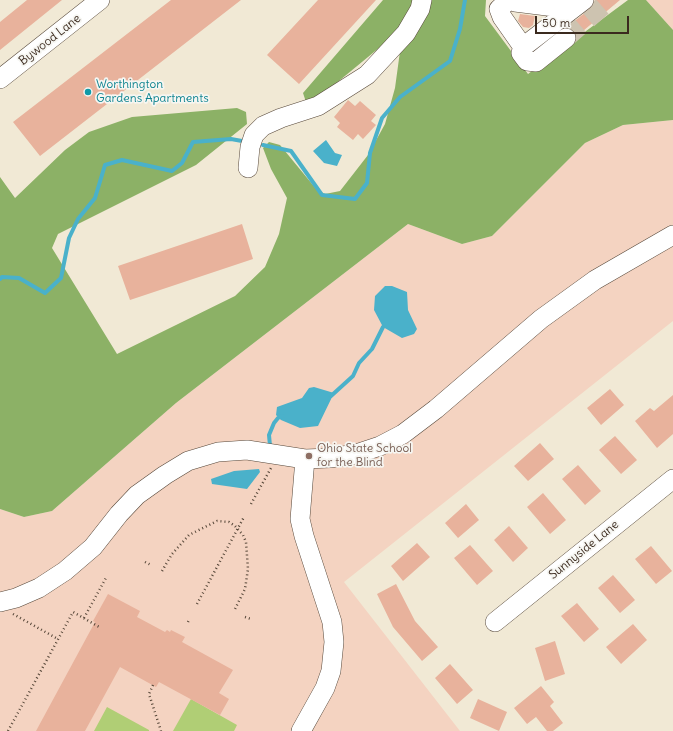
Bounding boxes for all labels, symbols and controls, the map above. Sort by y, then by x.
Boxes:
scale bar [537,8,631,34]
street label: Bywood Lane [16,11,84,69]
text: 50 m [542,15,570,30]
place label: Worthington Gardens Apartments [96,78,209,106]
marker: Worthington Gardens Apartments [83,87,93,97]
place label: Ohio State School for the Blind [317,442,412,470]
marker: Ohio State School for the Blind [304,451,314,461]
street label: Sunnyside Lane [546,517,622,583]

